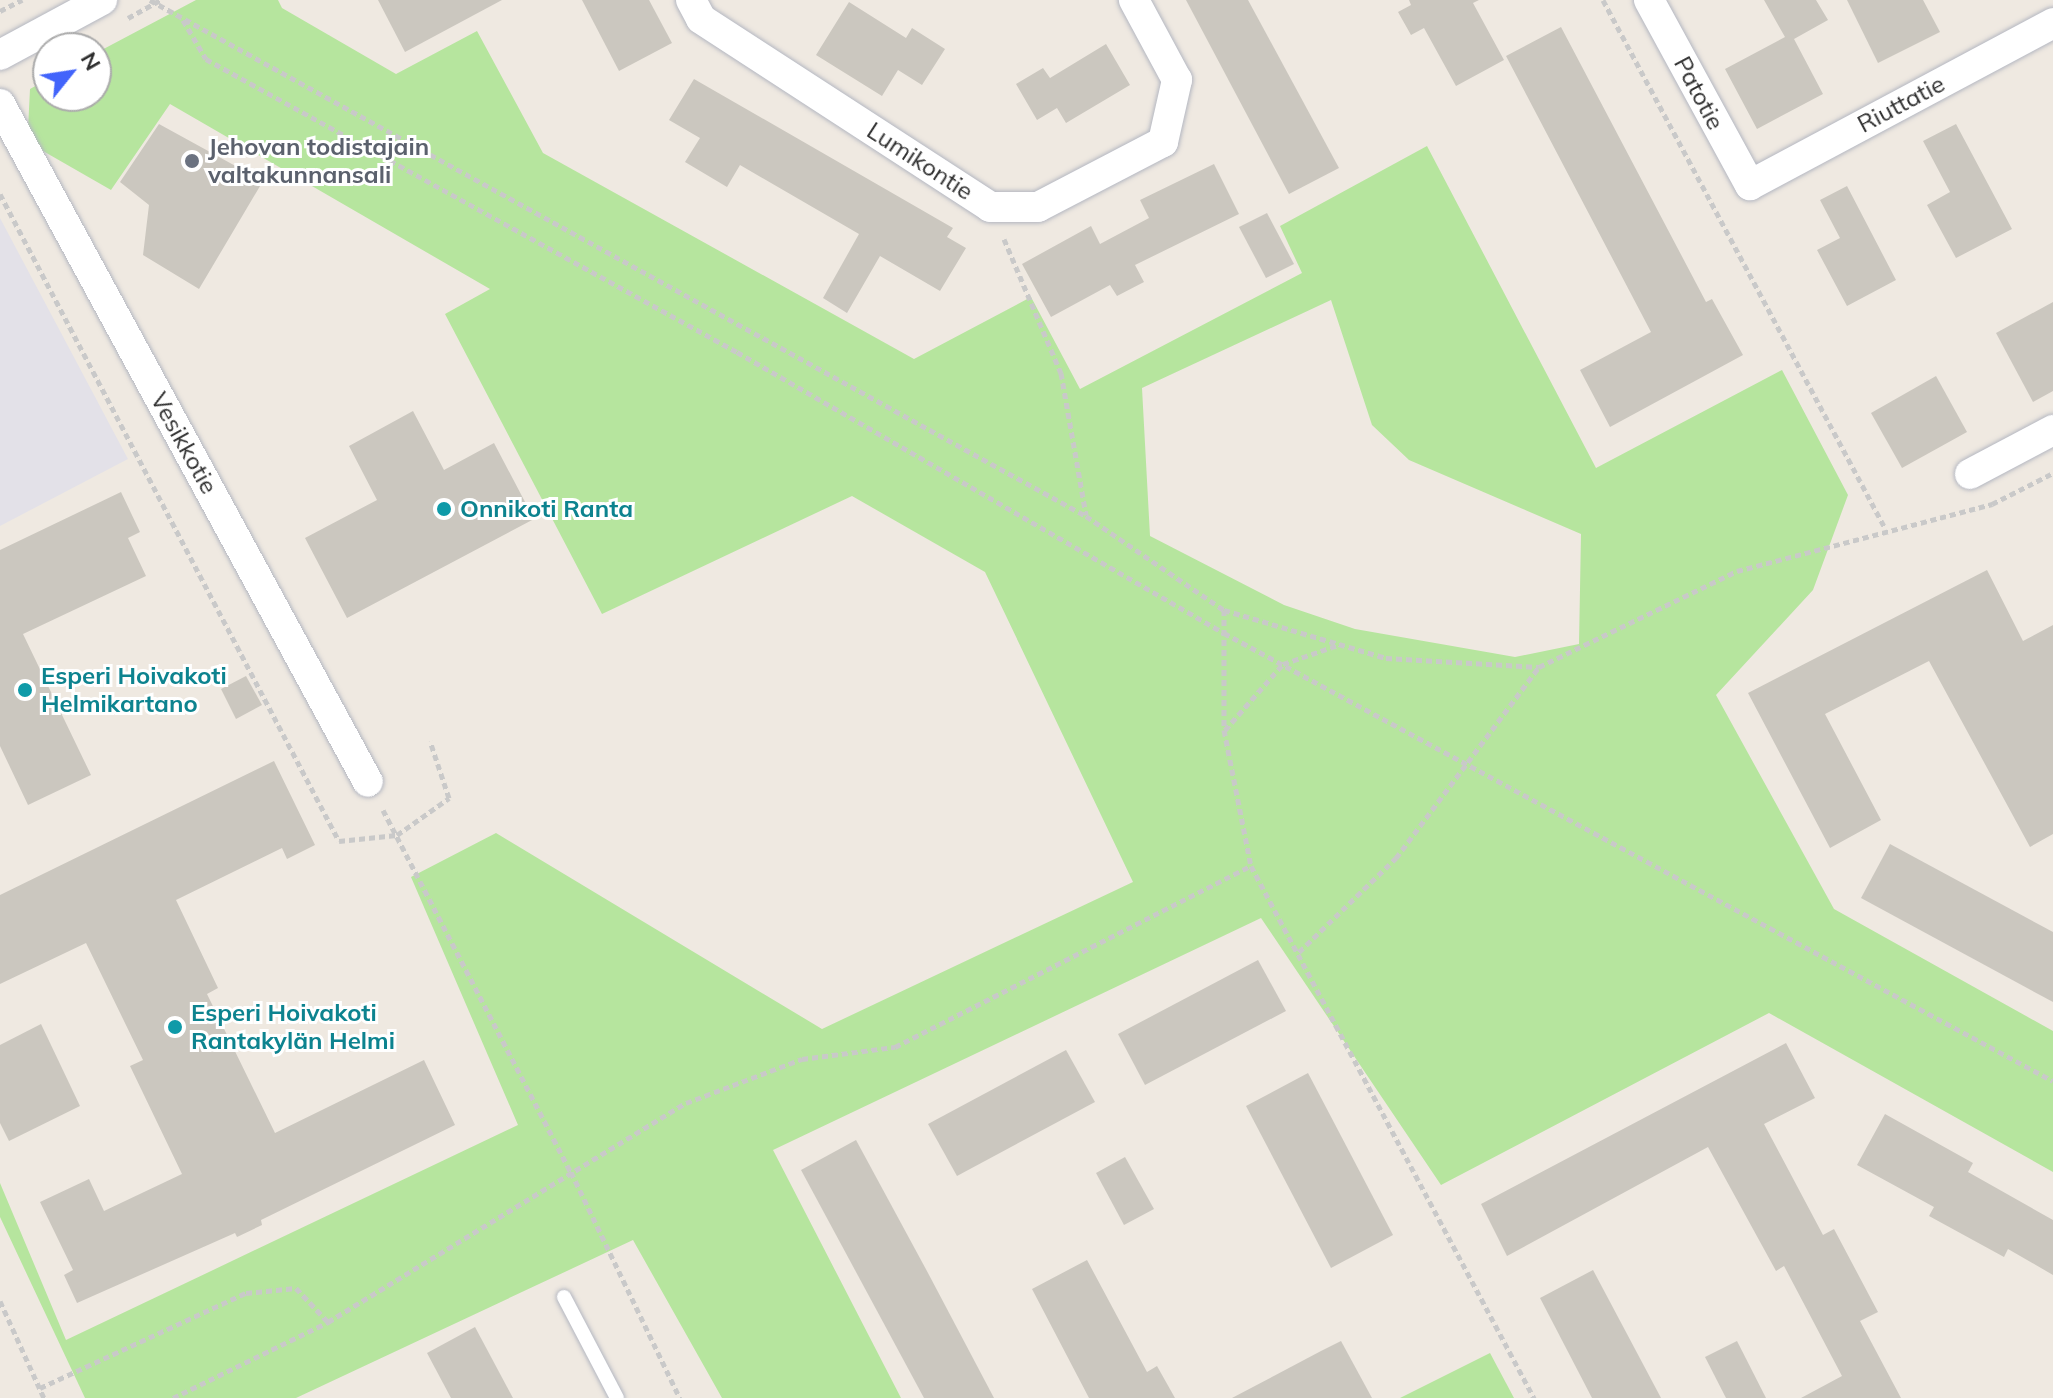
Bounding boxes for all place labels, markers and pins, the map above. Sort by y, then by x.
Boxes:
place label: Jehovan todistajain valtakunnansali [208,133,429,189]
marker: Jehovan todistajain valtakunnansali [183,152,201,170]
place label: Onnikoti Ranta [460,495,633,523]
marker: Onnikoti Ranta [435,500,453,518]
place label: Esperi Hoivakoti Helmikartano [41,662,227,718]
marker: Esperi Hoivakoti Helmikartano [16,681,34,699]
place label: Esperi Hoivakoti Rantakylän Helmi [191,999,395,1055]
marker: Esperi Hoivakoti Rantakylän Helmi [166,1018,184,1036]

